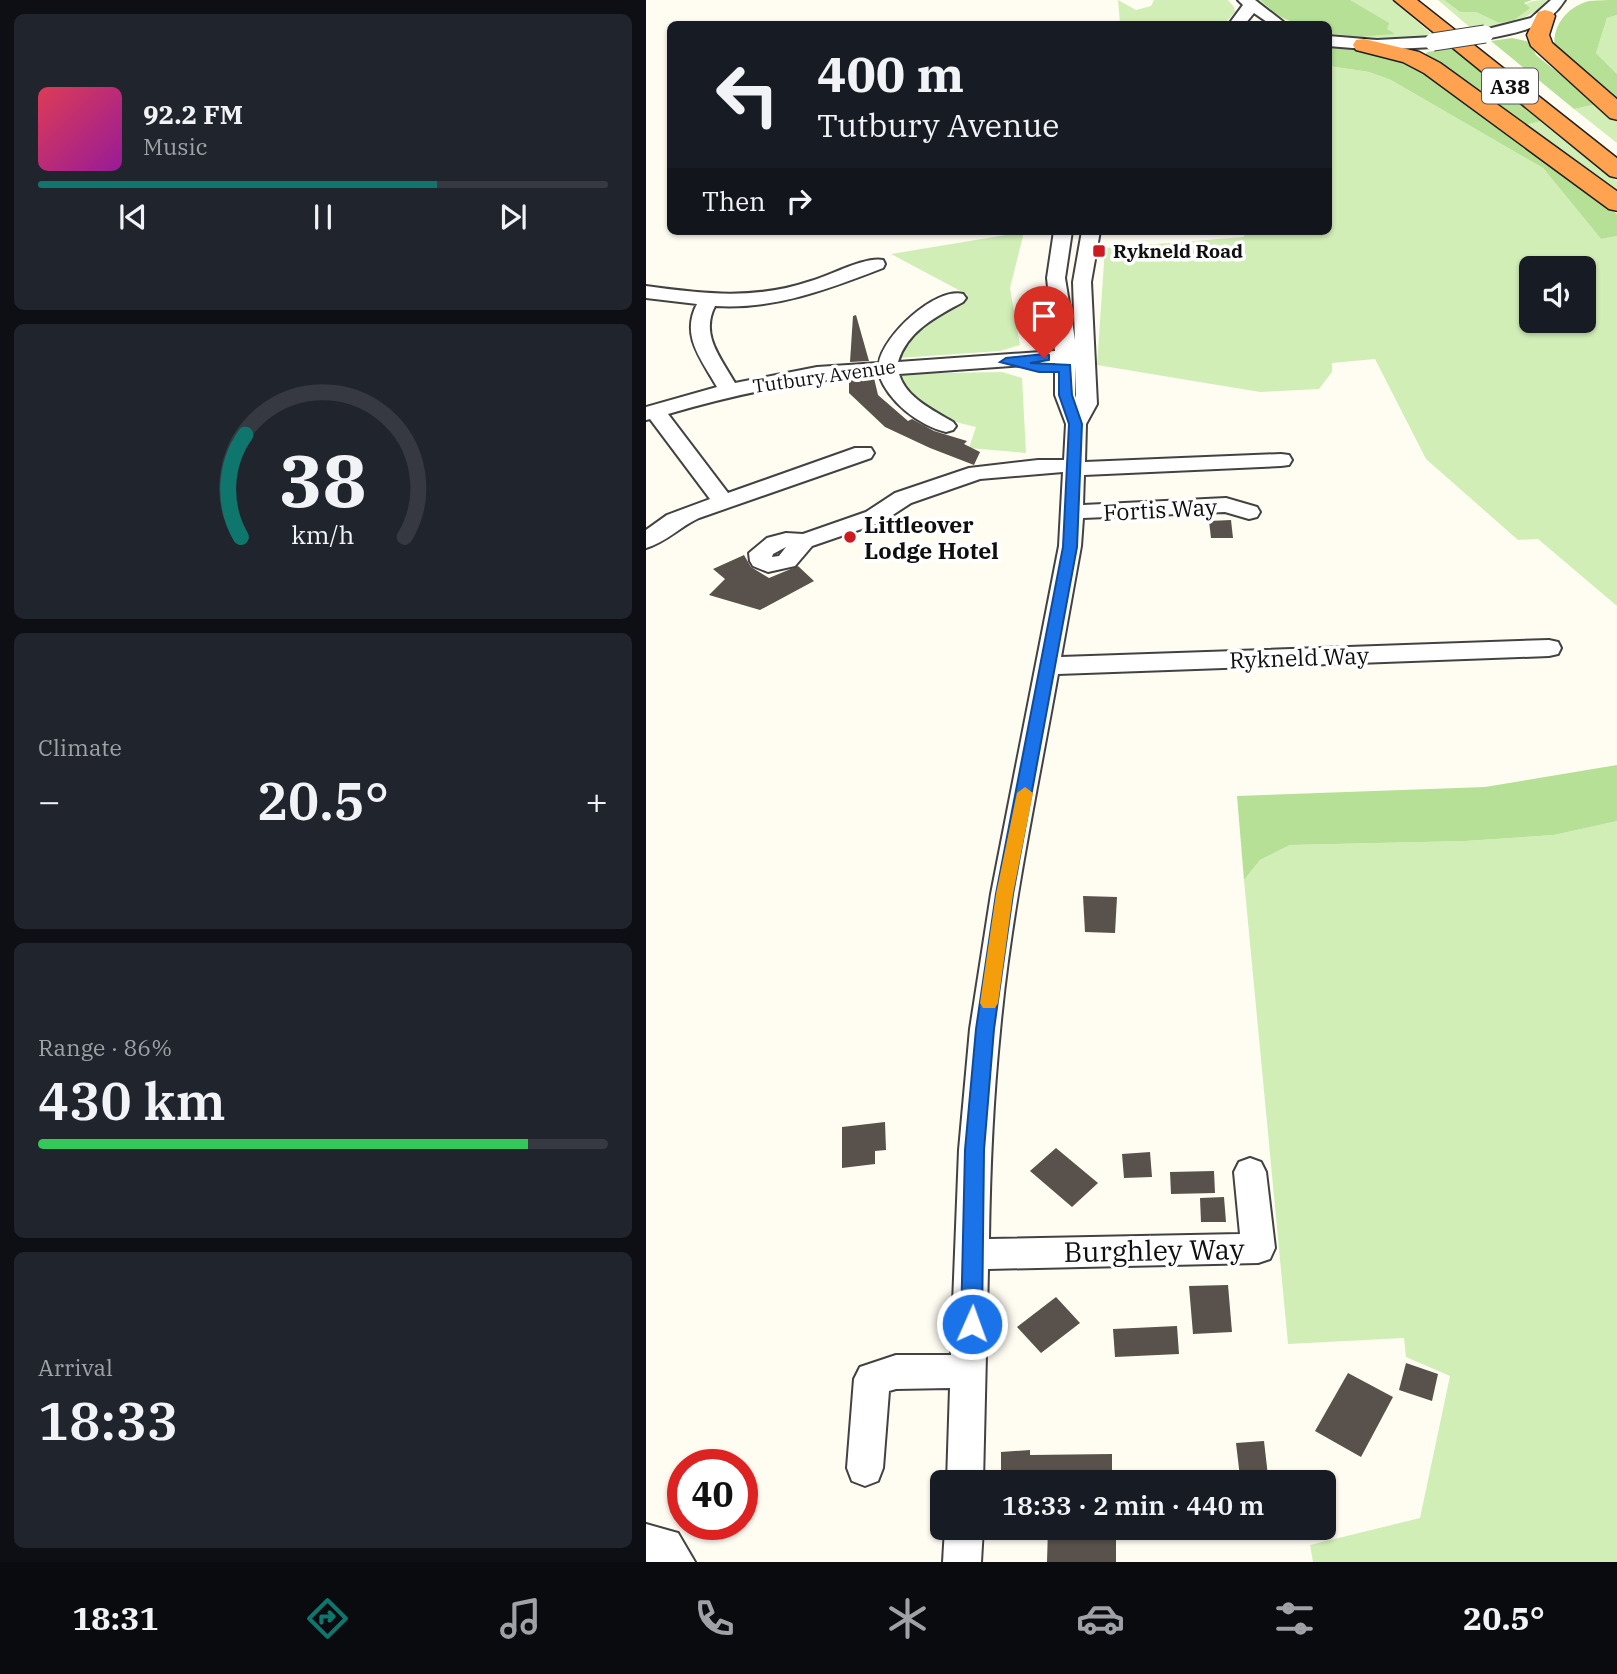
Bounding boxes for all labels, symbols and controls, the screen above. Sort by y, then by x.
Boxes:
text: 400 m [817,42,964,105]
icon: left [702,49,793,140]
road number: A38 [1482,68,1538,104]
text: 92.2 FM [143,97,243,131]
text: Tutbury Avenue [817,104,1059,146]
text: Music [143,131,208,161]
icon: right [780,182,818,220]
text: Then [702,184,766,218]
icon: previous [114,198,152,236]
icon: pause [304,198,342,236]
icon: next [494,198,532,236]
place label: Rykneld Road [1113,239,1243,263]
marker: Rykneld Road [1091,243,1107,259]
map controls [1519,256,1596,333]
button: sound [1519,256,1596,333]
pin [1014,286,1074,358]
icon: arrive [1025,297,1063,335]
street label: Tutbury Avenue [751,354,897,398]
text: 38 [279,433,367,528]
street label: Fortis Way [1102,491,1219,527]
place label: Littleover Lodge Hotel [864,509,999,565]
text: km/h [291,518,355,551]
marker: Littleover Lodge Hotel [842,529,858,545]
street label: Rykneld Way [1229,640,1370,674]
text: Climate [38,732,122,762]
text: 20.5° [257,767,389,834]
text: − [38,776,61,825]
text: + [585,776,608,825]
text: Range · 86% [38,1032,172,1062]
text: 430 km [38,1067,226,1134]
street label: Burghley Way [1063,1230,1245,1270]
position arrow [935,1287,1009,1361]
text: Arrival [38,1352,113,1382]
text: 18:33 [38,1387,178,1454]
speed limit sign: 40 [667,1449,758,1540]
text: 18:33 · 2 min · 440 m [1002,1488,1264,1522]
icon: directions [303,1594,352,1643]
icon: music [496,1594,545,1643]
icon: phone [690,1594,739,1643]
icon: climate [883,1594,932,1643]
icon: car [1076,1594,1125,1643]
icon: filters [1270,1594,1319,1643]
text: 18:31 [72,1597,159,1639]
text: 20.5° [1463,1597,1545,1639]

